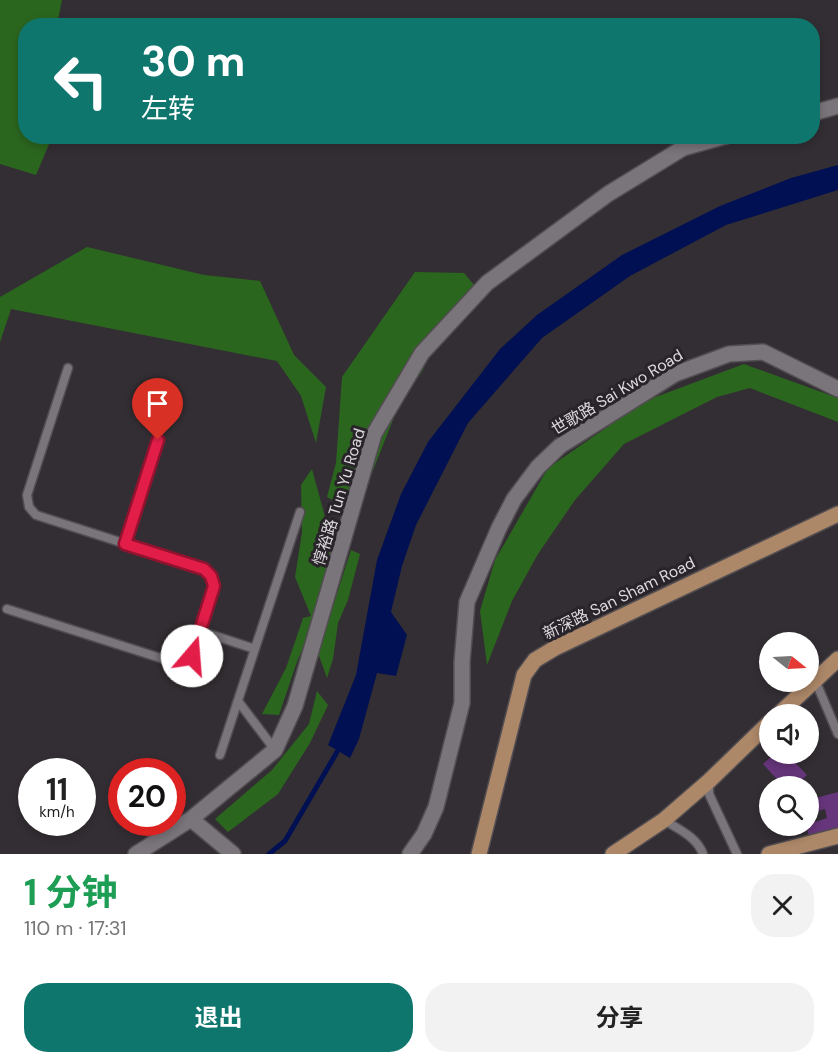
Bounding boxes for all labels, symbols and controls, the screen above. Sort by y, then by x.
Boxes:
text: 30 m [141,34,245,89]
icon: left [42,42,120,120]
text: 左转 [141,91,195,126]
street label: 世歌路 Sai Kwo Road [547,344,687,440]
pin [132,378,183,440]
icon: arrive [141,387,174,420]
street label: 惇裕路 Tun Yu Road [308,426,370,568]
street label: 新深路 San Sham Road [540,552,698,644]
position arrow [160,624,224,688]
north arrow [759,632,819,692]
map controls [759,632,819,836]
button: sound [759,704,819,764]
speed limit sign: 20 [108,758,186,836]
text: 11 [46,770,68,809]
button: search [759,776,819,836]
text: km/h [39,802,75,822]
text: 1 分钟 [24,869,118,916]
button: close [751,874,814,937]
text: 110 m · 17:31 [24,915,127,941]
button: 退出 [24,983,413,1052]
button: 分享 [425,983,814,1052]

